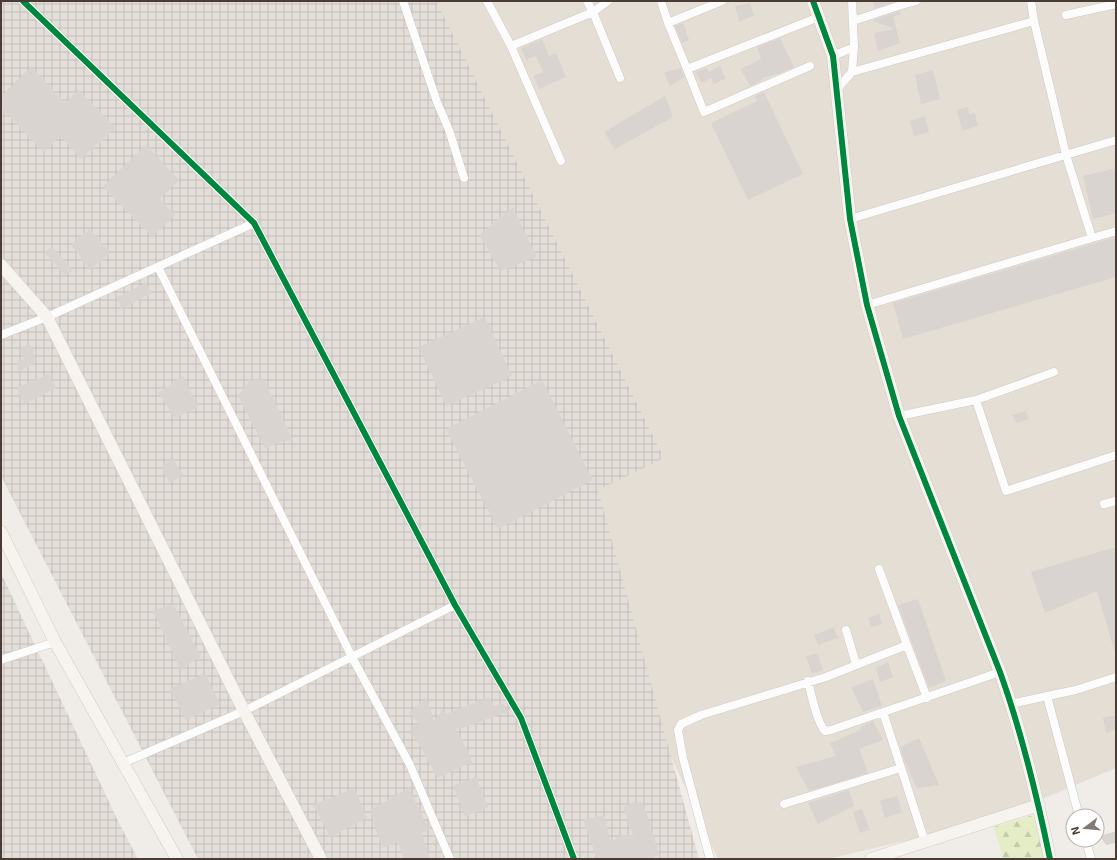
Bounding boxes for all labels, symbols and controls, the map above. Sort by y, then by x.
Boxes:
north arrow [1065,808,1105,848]
text: N [1068,825,1082,837]

